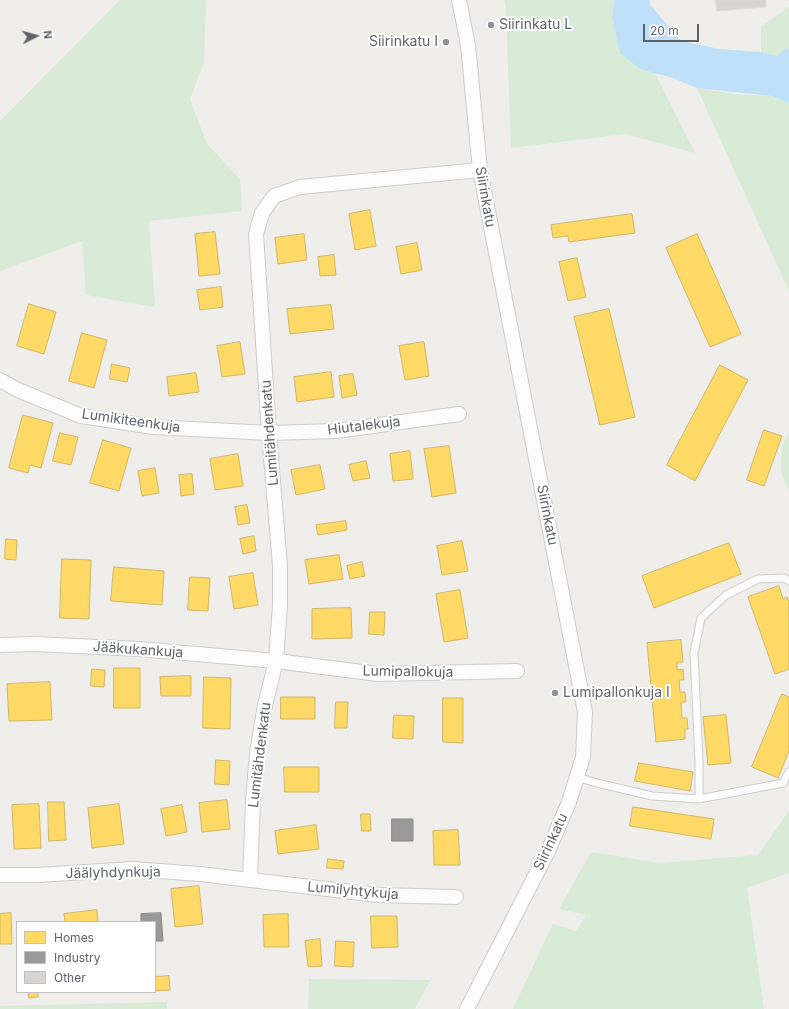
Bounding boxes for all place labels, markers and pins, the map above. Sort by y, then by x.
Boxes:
place label: Siirinkatu L [499,17,572,33]
marker: Siirinkatu L [486,20,496,30]
place label: Siirinkatu I [369,34,438,50]
marker: Siirinkatu I [441,37,451,47]
place label: Lumipallonkuja I [563,685,670,701]
marker: Lumipallonkuja I [550,688,560,698]

